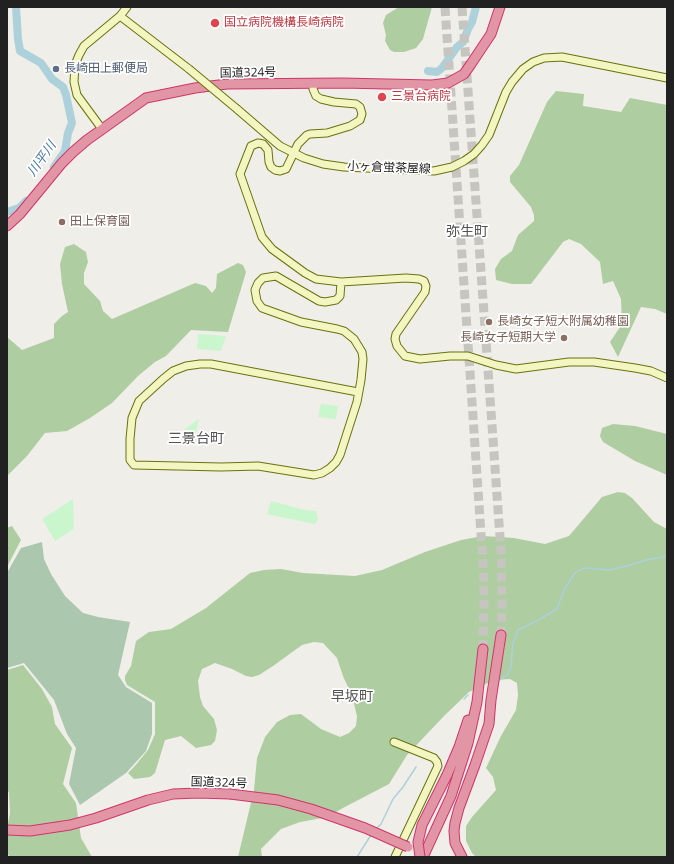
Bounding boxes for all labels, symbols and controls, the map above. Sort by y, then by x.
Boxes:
place label: 国立病院機構長崎病院 [224,16,344,30]
marker: 国立病院機構長崎病院 [209,17,221,29]
place label: 長崎田上郵便局 [64,62,148,76]
marker: 長崎田上郵便局 [51,64,61,74]
street label: 国道324号 [220,65,276,81]
place label: 三景台病院 [391,90,451,104]
marker: 三景台病院 [376,91,388,103]
water label: 川平川 [24,139,60,179]
street label: 小ヶ倉蛍茶屋線 [347,159,431,177]
place label: 田上保育園 [70,215,130,229]
marker: 田上保育園 [57,217,67,227]
district label: 弥生町 [446,224,488,240]
place label: 長崎女子短大附属幼稚園 [497,315,629,329]
marker: 長崎女子短大附属幼稚園 [484,317,494,327]
place label: 長崎女子短期大学 [460,331,556,345]
marker: 長崎女子短期大学 [559,333,569,343]
district label: 三景台町 [168,431,224,447]
district label: 早坂町 [331,689,373,705]
street label: 国道324号 [190,775,248,791]

